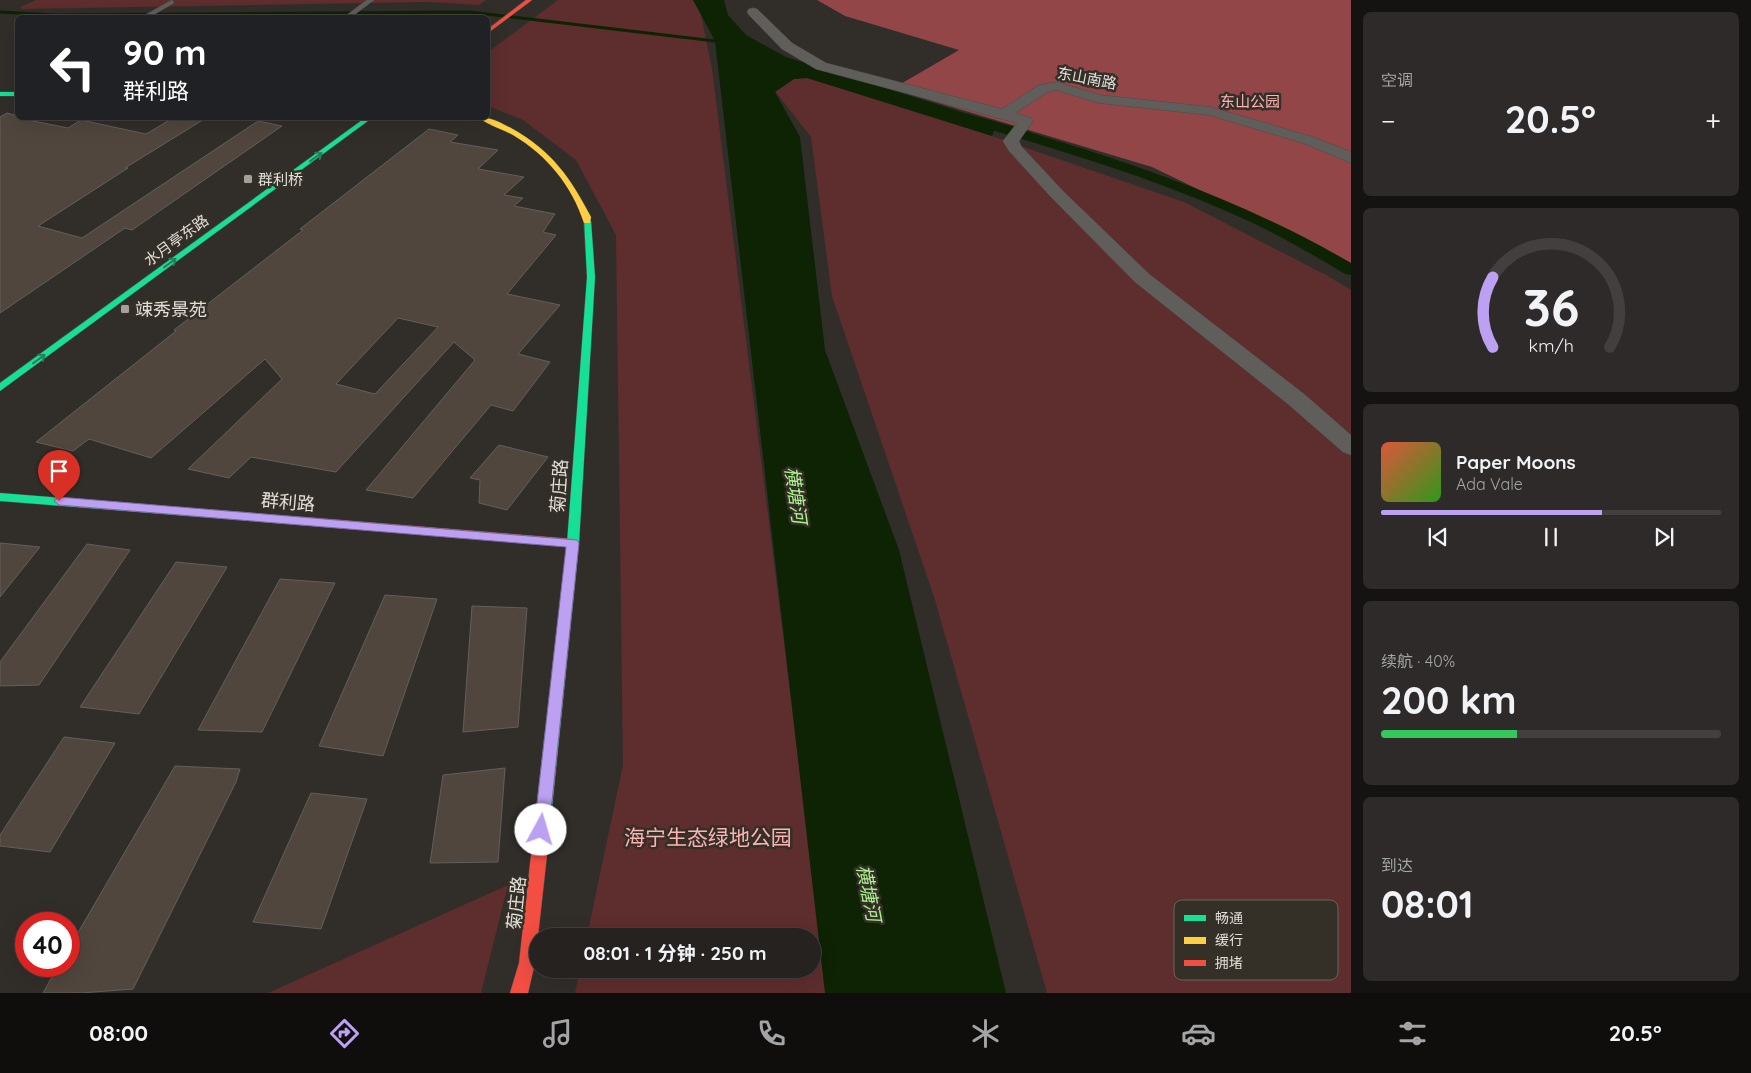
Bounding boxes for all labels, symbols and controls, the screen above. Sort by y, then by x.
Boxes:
text: 90 m [123,30,206,74]
icon: left [40,35,105,100]
street label: 东山南路 [1056,63,1118,93]
text: 空调 [1381,70,1413,90]
text: 群利路 [123,77,189,105]
park label: 东山公园 [1220,92,1280,111]
text: 20.5° [1505,95,1596,143]
text: − [1381,103,1396,138]
text: + [1705,103,1721,138]
one-way arrow [309,151,322,162]
place label: 群利桥 [258,170,303,189]
marker: 群利桥 [242,173,254,185]
street label: 水月亭东路 [140,210,212,270]
one-way arrow [163,258,177,268]
text: 36 [1523,274,1579,339]
place label: 竦秀景苑 [135,298,207,321]
marker: 竦秀景苑 [119,303,131,315]
text: km/h [1528,334,1574,356]
one-way arrow [32,354,46,364]
pin [38,450,80,501]
text: Paper Moons [1456,450,1576,474]
icon: arrive [45,457,73,485]
street label: 菊庄路 [546,458,572,514]
water label: 横塘河 [780,465,812,529]
text: Ada Vale [1456,474,1523,494]
street label: 群利路 [260,488,316,516]
icon: previous [1424,523,1452,551]
icon: pause [1537,523,1565,551]
icon: next [1650,523,1678,551]
text: 续航 · 40% [1381,651,1455,671]
text: 200 km [1381,676,1517,724]
position arrow [514,803,566,855]
park label: 海宁生态绿地公园 [624,824,792,850]
text: 到达 [1381,855,1413,875]
water label: 横塘河 [852,863,887,927]
street label: 菊庄路 [502,875,530,931]
text: 08:01 [1381,880,1474,928]
legend [1174,900,1338,980]
text: 畅通 [1215,909,1243,927]
speed limit sign: 40 [15,912,80,977]
text: 缓行 [1215,931,1243,949]
text: 08:01 · 1 分钟 · 250 m [583,941,767,965]
text: 拥堵 [1215,954,1243,972]
icon: directions [327,1016,362,1051]
icon: music [540,1016,575,1051]
icon: phone [754,1016,789,1051]
icon: climate [968,1016,1003,1051]
icon: car [1181,1016,1216,1051]
icon: filters [1395,1016,1430,1051]
text: 08:00 [89,1019,148,1047]
text: 20.5° [1609,1019,1662,1047]

